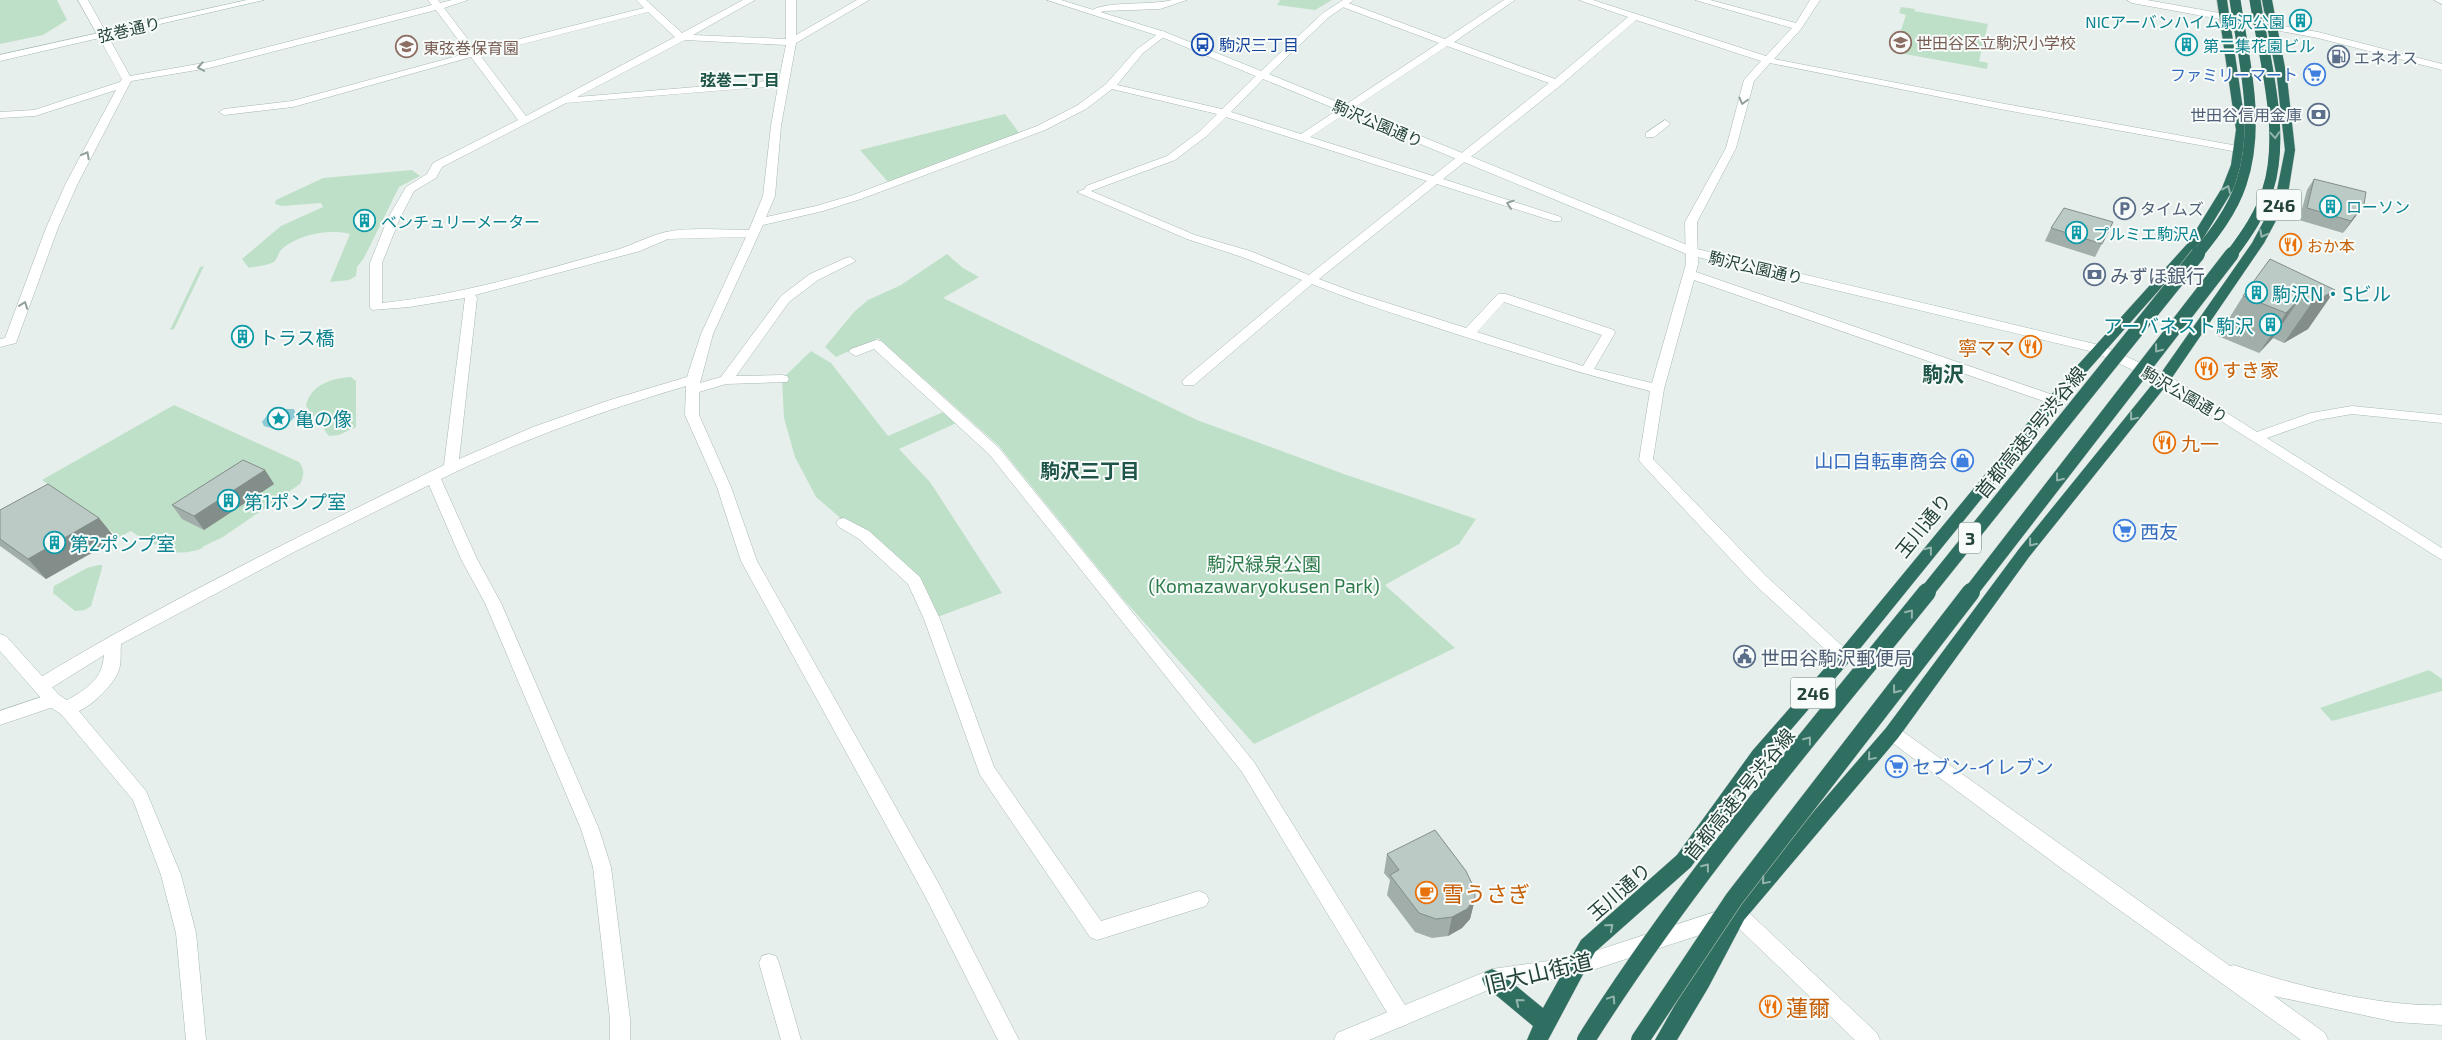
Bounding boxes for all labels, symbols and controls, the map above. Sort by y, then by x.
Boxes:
building icon: NICアーバンハイム駒沢公園 [2289,9,2313,33]
place label: NICアーバンハイム駒沢公園 [2085,12,2285,31]
street label: 弦巻通り [96,13,162,45]
school or university icon: 世田谷区立駒沢小学校 [1888,30,1912,54]
bus stop icon: 駒沢三丁目 [1191,32,1215,56]
place label: 世田谷区立駒沢小学校 [1916,33,2076,52]
building icon: 第二集花園ビル [2175,33,2199,57]
school or university icon: 東弦巻保育園 [395,35,419,59]
place label: 駒沢三丁目 [1219,35,1299,54]
place label: 第二集花園ビル [2203,36,2315,55]
place label: 東弦巻保育園 [423,38,519,57]
fuel station icon: エネオス [2326,45,2350,69]
place label: エネオス [2354,48,2418,67]
one-way arrow [196,61,205,71]
supermarket icon: ファミリーマート [2302,62,2326,86]
place label: ファミリーマート [2170,65,2298,84]
district label: 弦巻二丁目 [700,70,780,89]
street label: 駒沢公園通り [1330,95,1426,151]
one-way arrow [1738,97,1749,106]
bank icon: 世田谷信用金庫 [2306,102,2330,126]
place label: 世田谷信用金庫 [2190,105,2302,124]
one-way arrow [2269,131,2280,139]
one-way arrow [80,151,90,160]
one-way arrow [2220,185,2231,194]
road number: 246 [2256,190,2302,220]
building icon: ローソン [2318,194,2342,218]
parking icon: タイムズ [2112,196,2136,220]
place label: ローソン [2346,197,2410,216]
place label: タイムズ [2140,199,2204,218]
one-way arrow [1507,200,1515,210]
building icon: ベンチュリーメーター [353,209,377,233]
place label: ベンチュリーメーター [381,212,540,231]
building icon: プルミエ駒沢A [2065,221,2089,245]
place label: プルミエ駒沢A [2093,224,2199,243]
one-way arrow [2259,229,2269,238]
restaurant icon: おか本 [2279,233,2303,257]
place label: おか本 [2307,236,2355,255]
street label: 駒沢公園通り [1707,247,1805,287]
bank icon: みずほ銀行 [2082,263,2106,287]
place label: みずほ銀行 [2110,264,2205,287]
building icon: 駒沢N・Sビル [2244,281,2268,305]
place label: 駒沢N・Sビル [2272,282,2391,305]
one-way arrow [18,301,28,310]
building icon: アーバネスト駒沢 [2258,313,2282,337]
place label: アーバネスト駒沢 [2103,314,2254,337]
building icon: トラス橋 [231,325,255,349]
place label: トラス橋 [259,326,335,349]
restaurant icon: 寧ママ [2019,335,2043,359]
place label: 寧ママ [1958,336,2015,359]
one-way arrow [2156,343,2164,352]
restaurant icon: すき家 [2194,357,2218,381]
place label: すき家 [2222,358,2279,381]
district label: 駒沢 [1922,361,1964,386]
street label: 首都高速3号渋谷線 [1970,362,2090,502]
street label: 駒沢公園通り [2139,362,2231,426]
place icon: 亀の像 [267,406,291,430]
place label: 亀の像 [295,407,352,430]
one-way arrow [2130,411,2139,420]
restaurant icon: 九一 [2153,431,2177,455]
place label: 九一 [2181,432,2219,455]
shop icon: 山口自転車商会 [1951,448,1975,472]
place label: 山口自転車商会 [1814,449,1947,472]
district label: 駒沢三丁目 [1040,458,1140,482]
one-way arrow [2056,472,2065,482]
street label: 玉川通り [1890,488,1956,562]
building icon: 第1ポンプ室 [216,489,240,513]
place label: 第1ポンプ室 [244,490,346,513]
supermarket icon: 西友 [2112,519,2136,543]
place label: 西友 [2140,520,2178,543]
road number: 3 [1959,522,1981,554]
building icon: 第2ポンプ室 [42,531,66,555]
place label: 第2ポンプ室 [70,532,175,555]
one-way arrow [2028,538,2037,547]
one-way arrow [1924,547,1933,556]
park label: 駒沢緑泉公園 (Komazawaryokusen Park) [1148,552,1380,597]
one-way arrow [1904,610,1912,619]
public building icon: 世田谷駒沢郵便局 [1733,645,1757,669]
place label: 世田谷駒沢郵便局 [1761,646,1913,669]
road number: 246 [1790,678,1836,708]
one-way arrow [1893,684,1901,693]
street label: 首都高速3号渋谷線 [1679,724,1799,864]
one-way arrow [1802,737,1810,746]
one-way arrow [1868,751,1876,760]
supermarket icon: セブン-イレブン [1884,754,1908,778]
place label: セブン-イレブン [1912,755,2054,778]
street label: 玉川通り [1583,857,1655,925]
one-way arrow [1700,863,1709,872]
one-way arrow [1762,875,1771,884]
place label: 雪うさぎ [1442,880,1530,906]
cafe icon: 雪うさぎ [1414,881,1438,905]
one-way arrow [1604,924,1613,932]
street label: 旧大山街道 [1481,947,1595,997]
place label: 蓮爾 [1786,994,1830,1020]
one-way arrow [1606,995,1615,1005]
restaurant icon: 蓮爾 [1758,995,1782,1019]
one-way arrow [1516,998,1525,1007]

